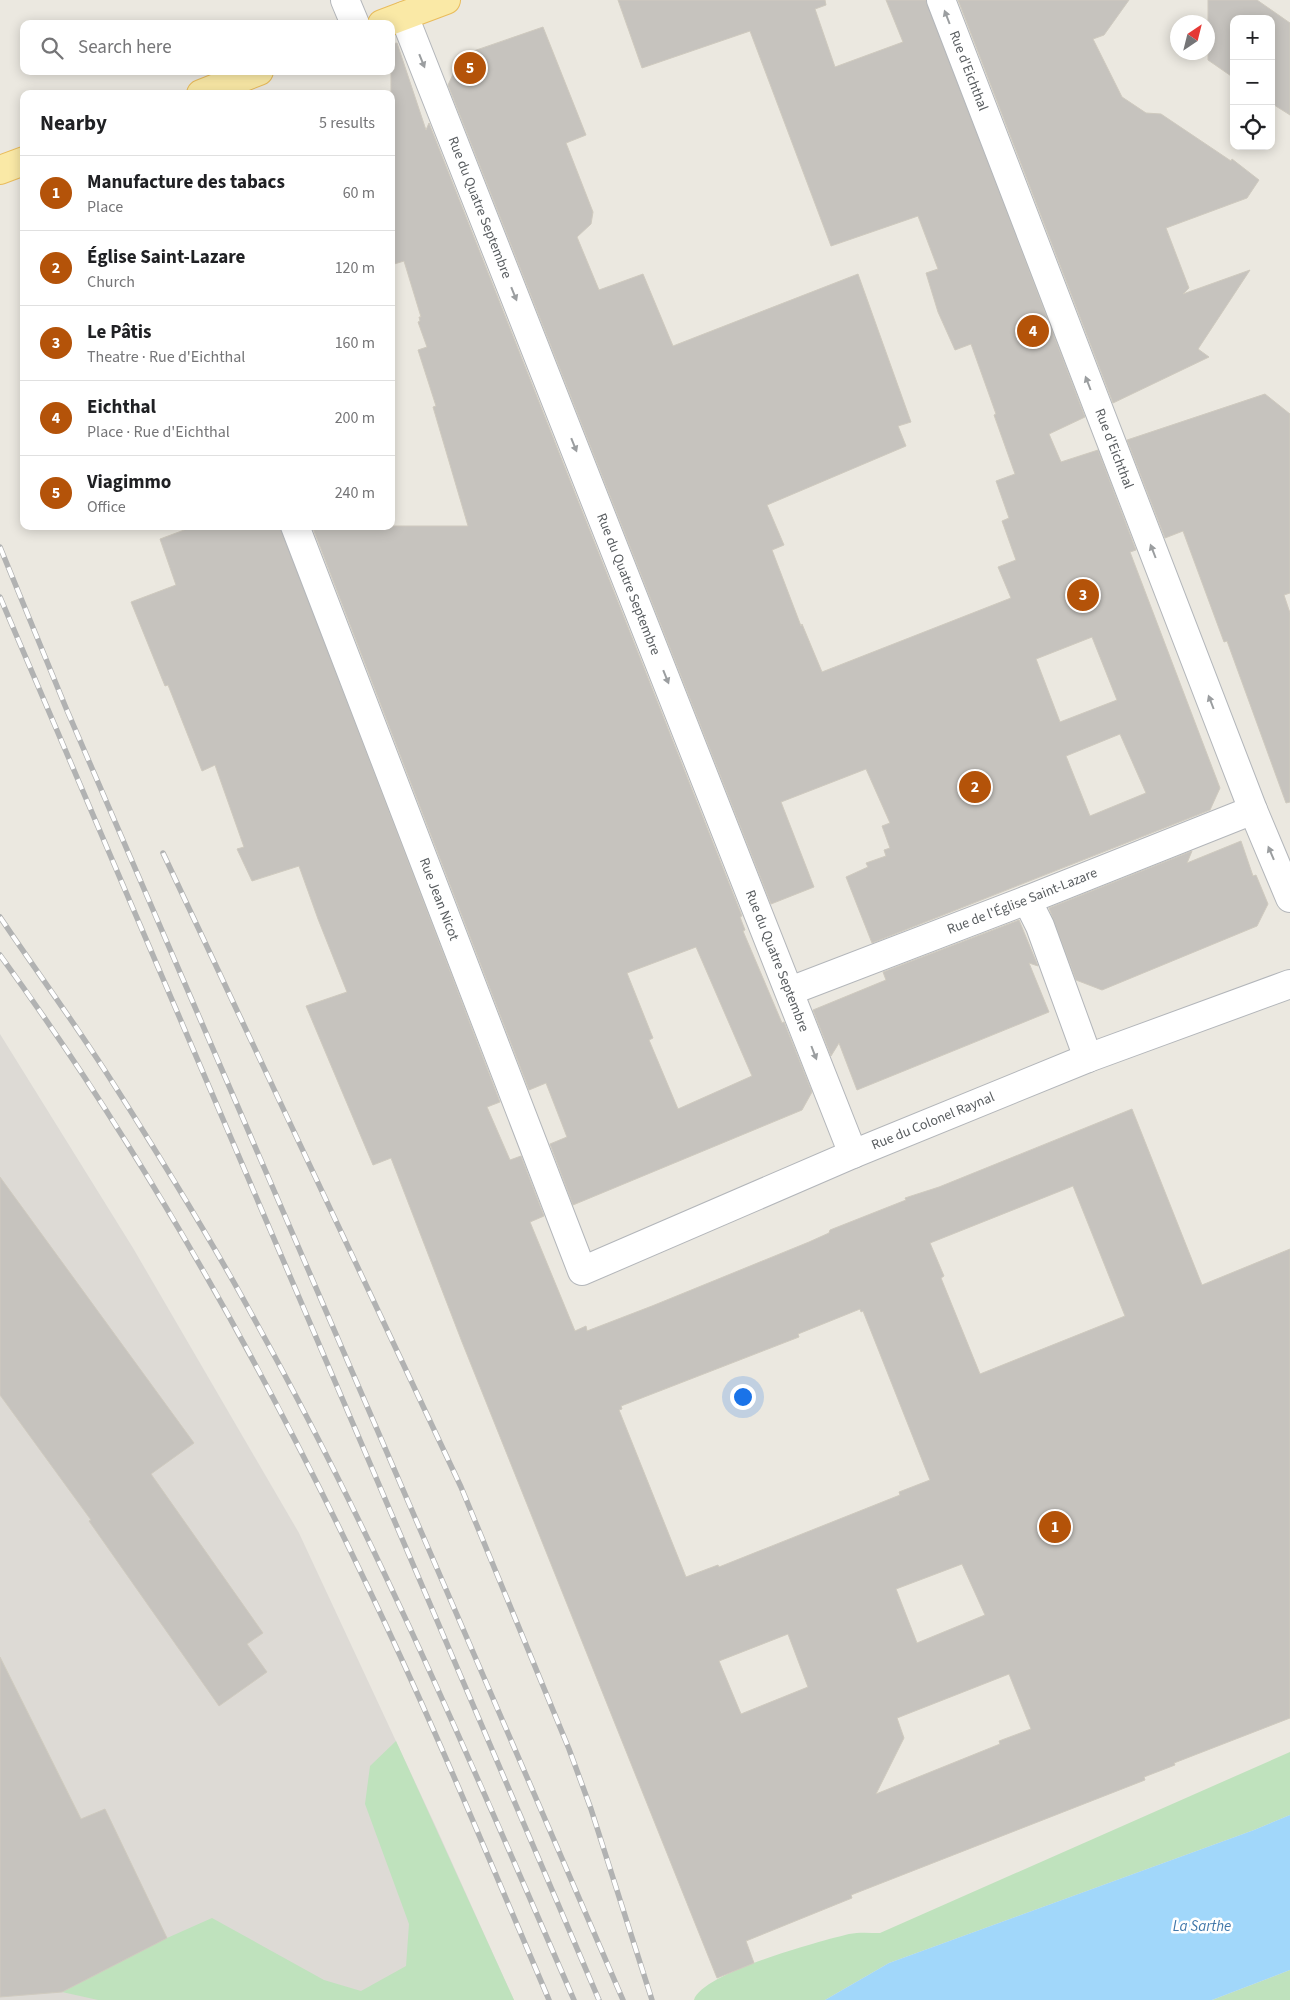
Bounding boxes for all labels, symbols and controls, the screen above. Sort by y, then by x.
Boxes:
one-way arrow [943,9,950,24]
north arrow [1170,15,1215,60]
map controls [1230,15,1275,150]
button: + [1230,15,1275,60]
search box [20,20,395,75]
street label: Rue d'Eichthal [944,28,993,114]
icon: search [38,34,66,62]
text: Search here [78,34,172,61]
pin: 5 [454,49,486,87]
one-way arrow [418,54,426,69]
button: − [1230,60,1275,105]
button: locate [1230,105,1275,150]
text: Nearby [40,108,107,138]
text: 5 results [319,112,375,134]
street label: Rue du Quatre Septembre [443,134,517,282]
text: Manufacture des tabacs [87,169,285,196]
text: 1 [52,182,60,204]
text: 60 m [343,182,375,204]
text: Place [87,196,123,218]
text: Église Saint-Lazare [87,244,245,271]
text: 2 [52,257,60,279]
text: 120 m [335,257,375,279]
text: Church [87,271,135,293]
one-way arrow [511,286,518,301]
pin: 4 [1017,312,1049,350]
text: Le Pâtis [87,319,152,346]
text: 3 [52,332,60,354]
text: 160 m [335,332,375,354]
text: Theatre · Rue d'Eichthal [87,346,245,368]
one-way arrow [1084,375,1092,390]
text: Eichthal [87,394,156,421]
street label: Rue d'Eichthal [1089,406,1139,492]
text: 4 [52,407,60,429]
text: 200 m [335,407,375,429]
text: Place · Rue d'Eichthal [87,421,230,443]
one-way arrow [570,438,578,452]
text: Viagimmo [87,469,171,496]
text: 5 [52,482,60,504]
text: 240 m [335,482,375,504]
text: Office [87,496,126,518]
street label: Rue du Quatre Septembre [591,510,665,658]
one-way arrow [1149,543,1157,558]
pin: 3 [1067,576,1099,614]
one-way arrow [662,670,670,684]
one-way arrow [1207,694,1215,709]
pin: 2 [959,768,991,806]
one-way arrow [1267,846,1275,860]
street label: Rue Jean Nicot [414,855,464,944]
street label: Rue de l'Église Saint-Lazare [944,863,1100,940]
street label: Rue du Quatre Septembre [740,887,814,1035]
one-way arrow [810,1046,818,1061]
street label: Rue du Colonel Raynal [869,1087,998,1155]
your location [730,1384,756,1410]
pin: 1 [1039,1508,1071,1546]
water label: La Sarthe [1173,1916,1231,1937]

